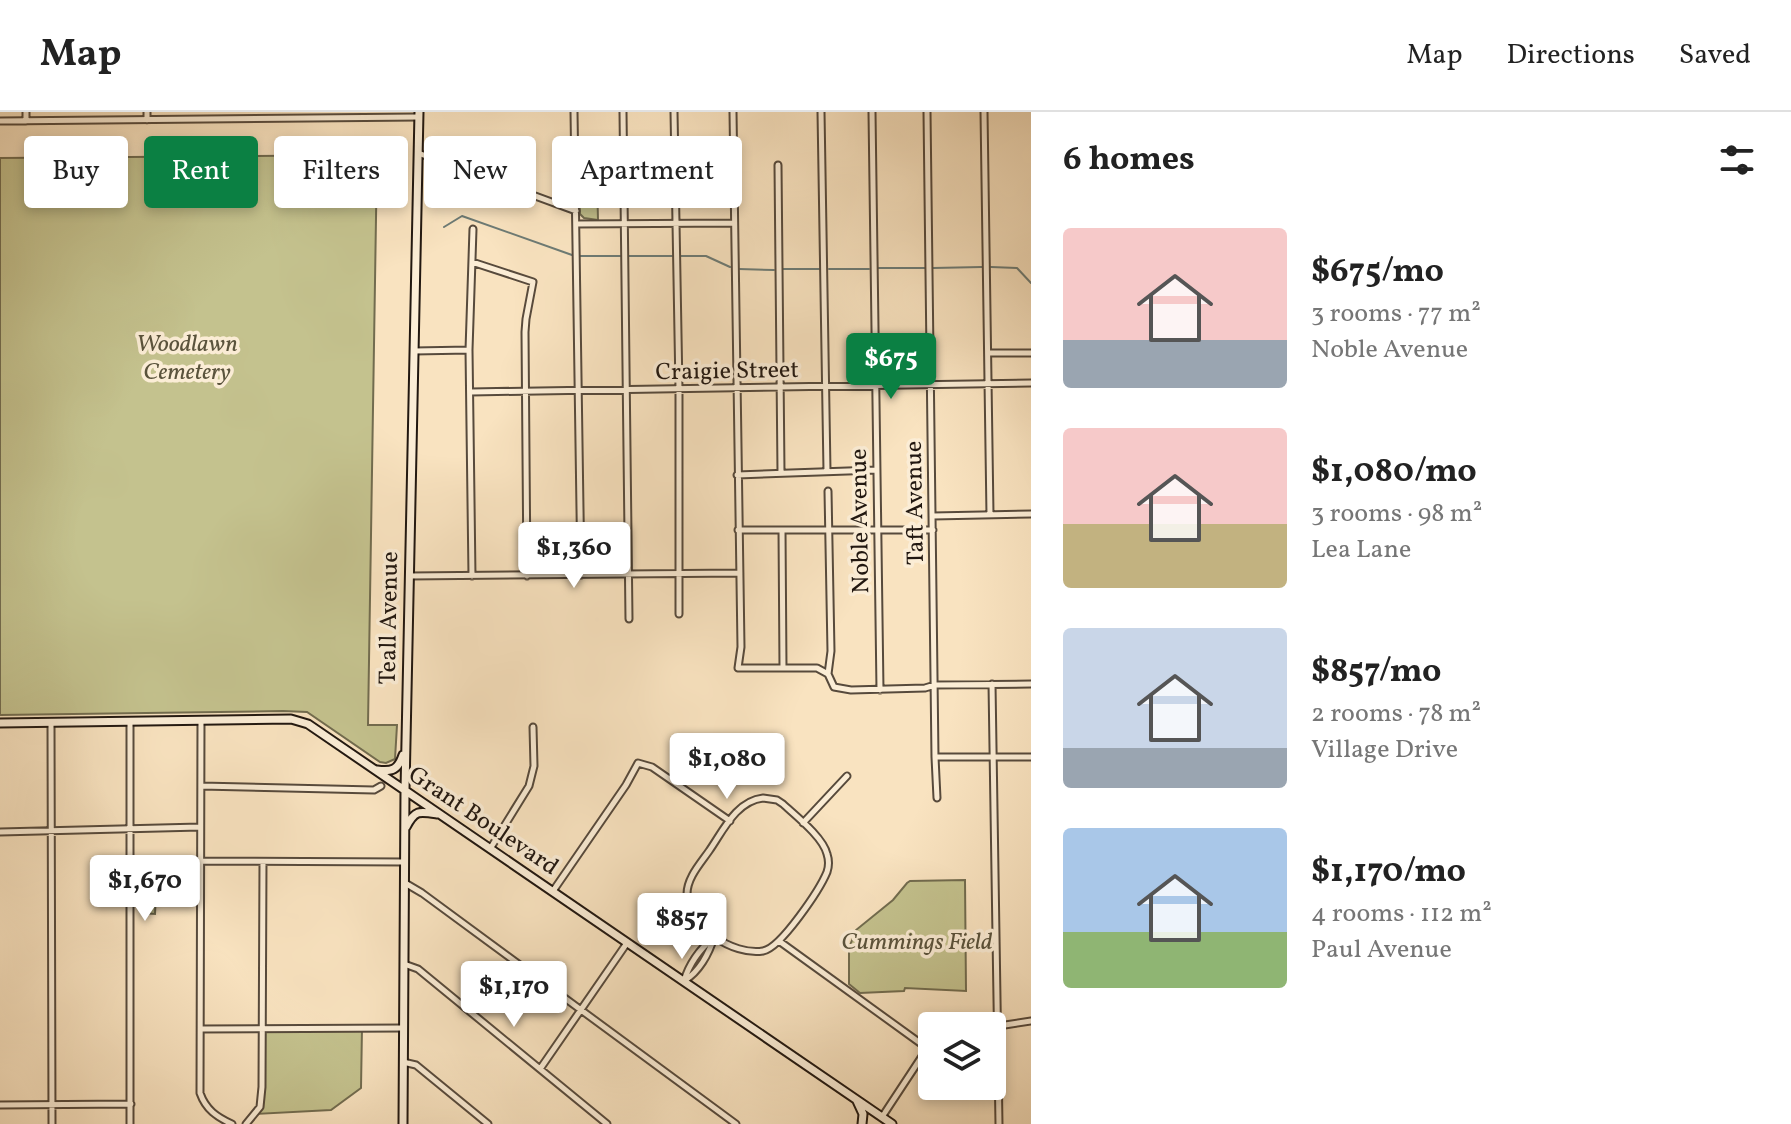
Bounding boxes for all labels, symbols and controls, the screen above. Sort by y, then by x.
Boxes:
text: Map [40,29,121,82]
text: Map [1407,36,1463,75]
text: Directions [1507,36,1635,75]
text: Saved [1679,36,1751,75]
chip: Buy [24,136,128,208]
chip: Rent [144,136,258,208]
chip: Filters [274,136,408,208]
chip: New [424,136,536,208]
chip: Apartment [552,136,742,208]
text: 6 homes [1063,137,1195,184]
icon: filters [1715,138,1759,182]
text: $675/mo [1311,249,1444,296]
icon: home [1127,260,1223,356]
text: 3 rooms · 77 m² [1311,296,1481,332]
park label: Woodlawn Cemetery [136,328,238,390]
text: Noble Avenue [1311,332,1468,368]
pin: $675 [844,333,938,401]
text: $675 [864,341,918,377]
street label: Craigie Street [655,354,799,390]
street label: Taft Avenue [898,440,934,565]
street label: Noble Avenue [843,448,879,594]
text: $1,080/mo [1311,449,1477,496]
icon: home [1127,460,1223,556]
text: 3 rooms · 98 m² [1311,496,1482,532]
pin: $1,360 [509,522,639,590]
text: $1,360 [536,530,612,566]
text: Lea Lane [1311,532,1411,568]
street label: Teall Avenue [372,551,408,685]
text: $857/mo [1311,649,1442,696]
icon: home [1127,660,1223,756]
text: 2 rooms · 78 m² [1311,696,1481,732]
text: Village Drive [1311,732,1458,768]
pin: $1,080 [662,733,792,801]
text: $1,080 [688,741,766,777]
street label: Grant Boulevard [401,759,565,885]
text: $1,170/mo [1311,849,1466,896]
pin: $1,670 [80,855,210,923]
icon: home [1127,860,1223,956]
text: $1,670 [108,863,182,899]
pin: $857 [635,893,729,961]
text: 4 rooms · 112 m² [1311,896,1492,932]
text: $857 [655,901,709,937]
park label: Cummings Field [841,926,993,960]
text: Paul Avenue [1311,932,1452,968]
pin: $1,170 [449,961,579,1029]
text: $1,170 [479,969,549,1005]
map controls [918,1012,1006,1100]
button: layers [918,1012,1006,1100]

